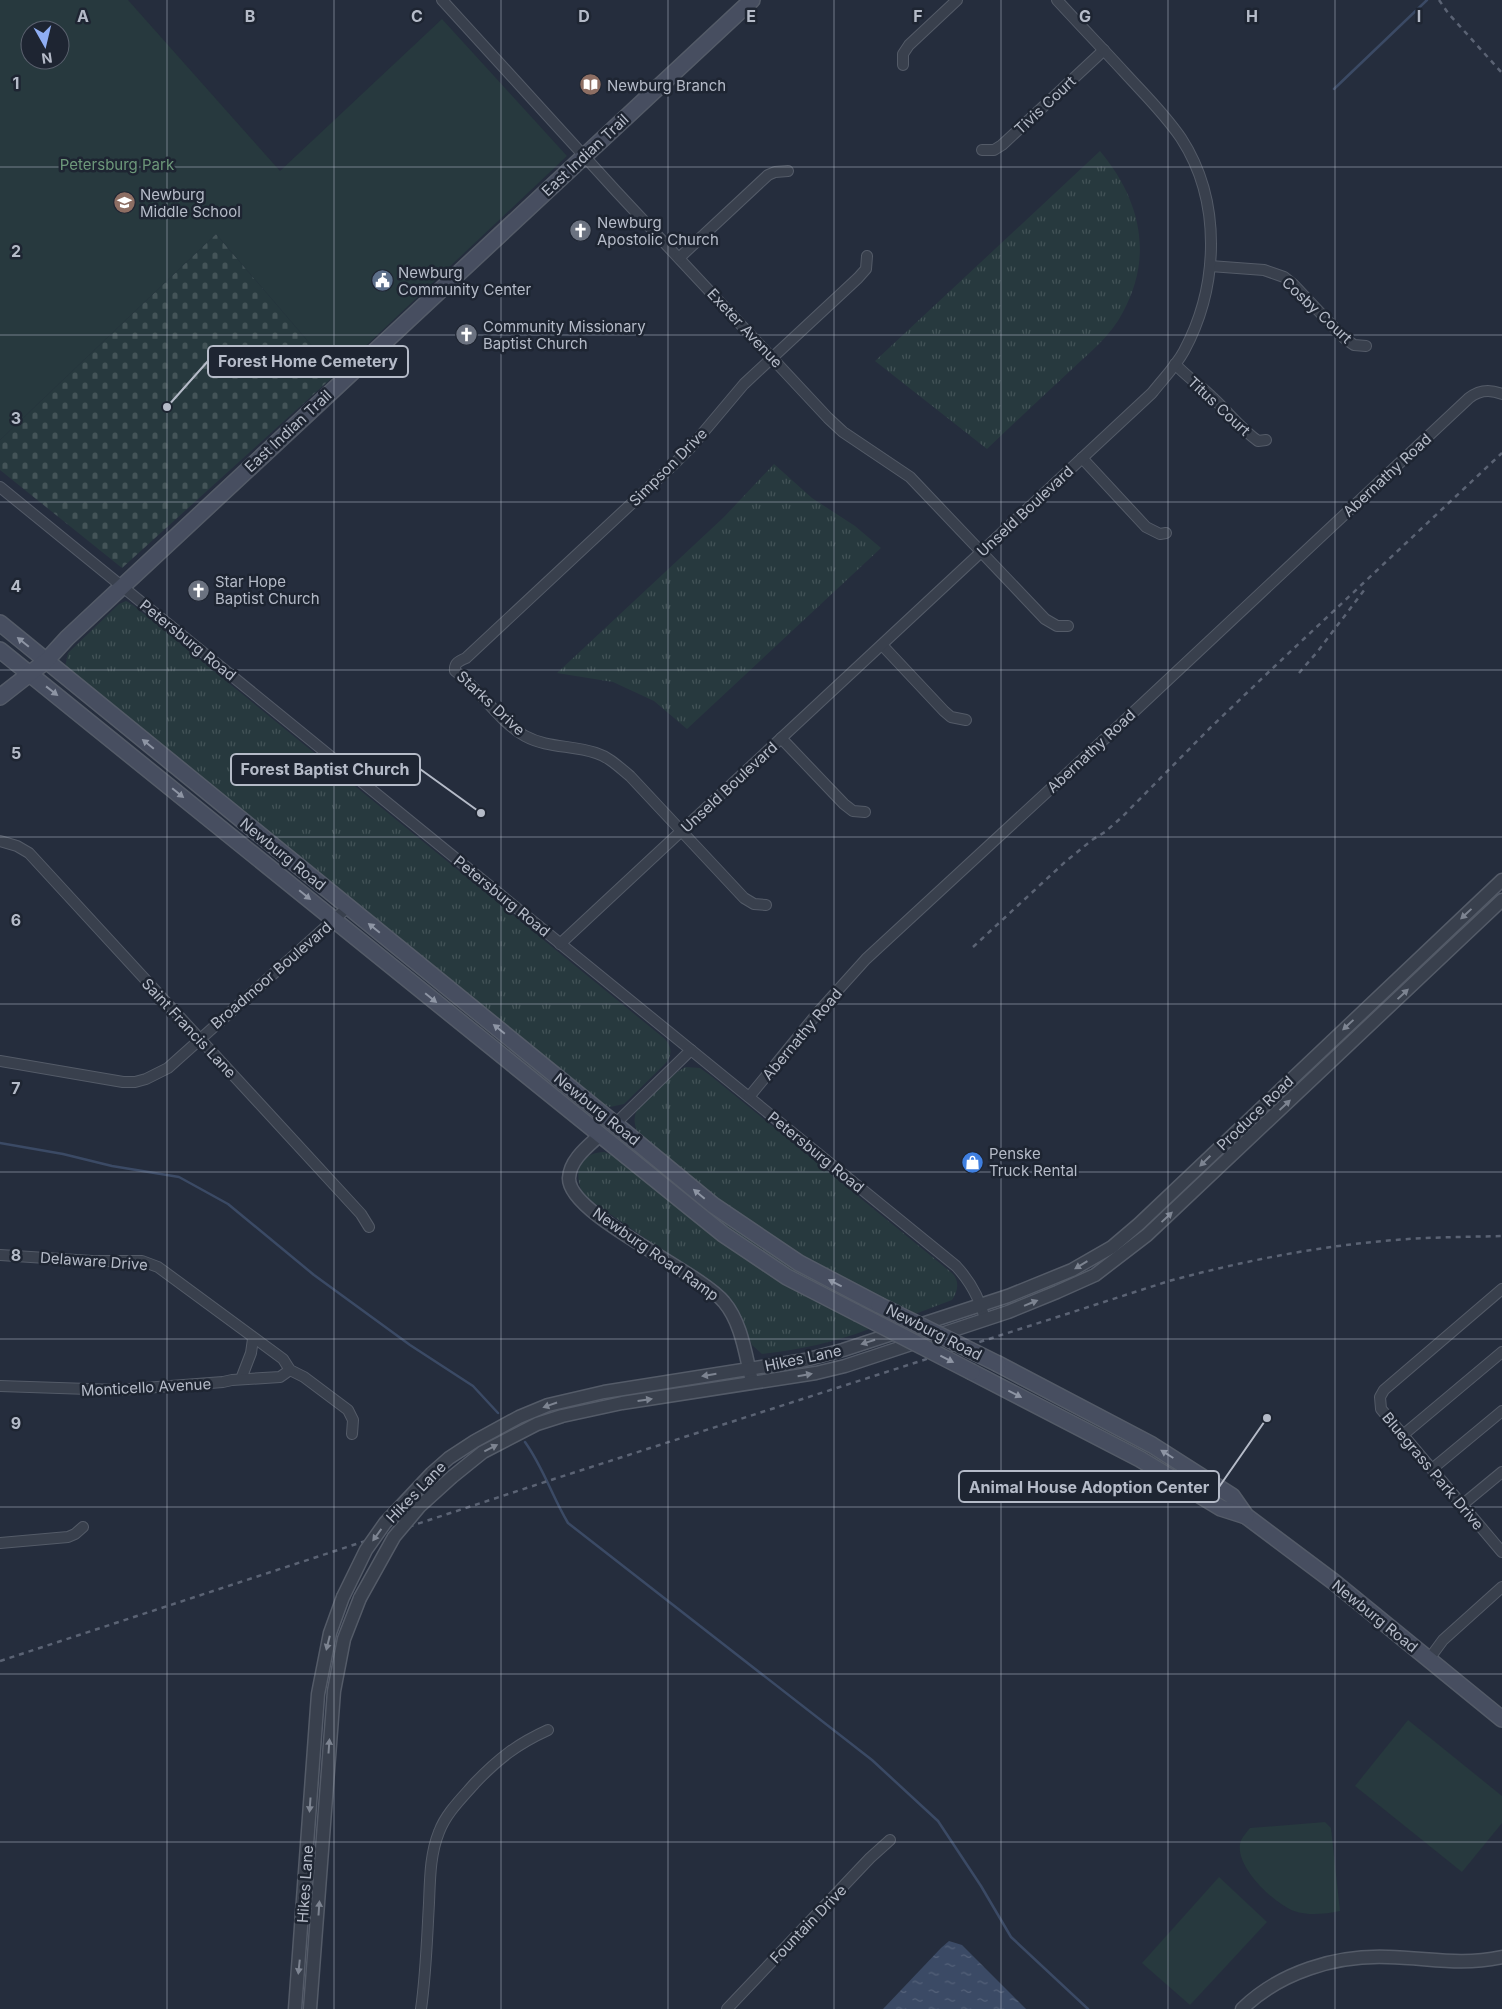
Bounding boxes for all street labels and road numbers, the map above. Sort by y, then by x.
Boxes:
street label: Tivis Court [1010,72,1080,138]
street label: East Indian Trail [538,110,632,200]
street label: Cosby Court [1278,273,1356,347]
street label: Exeter Avenue [703,284,787,372]
street label: Titus Court [1184,372,1254,440]
street label: East Indian Trail [241,386,335,476]
street label: Simpson Drive [625,424,711,510]
street label: Abernathy Road [1339,429,1435,521]
street label: Unseld Boulevard [973,461,1077,561]
street label: Petersburg Road [136,595,240,685]
street label: Starks Drive [453,667,529,739]
street label: Abernathy Road [1043,705,1139,797]
street label: Unseld Boulevard [677,737,781,837]
street label: Newburg Road [236,814,330,894]
street label: Petersburg Road [450,851,554,941]
street label: Broadmoor Boulevard [207,917,335,1033]
street label: Saint Francis Lane [138,974,240,1082]
street label: Abernathy Road [758,984,846,1084]
street label: Newburg Road [550,1069,644,1149]
street label: Produce Road [1213,1072,1297,1154]
street label: Petersburg Road [764,1107,868,1197]
street label: Newburg Road Ramp [589,1203,723,1305]
street label: Delaware Drive [40,1248,148,1274]
street label: Newburg Road [883,1300,985,1364]
street label: Hikes Lane [763,1341,843,1375]
street label: Monticello Avenue [80,1374,212,1400]
street label: Bluegrass Park Drive [1378,1408,1488,1534]
street label: Hikes Lane [382,1457,450,1527]
street label: Newburg Road [1328,1576,1422,1656]
street label: Hikes Lane [293,1844,317,1924]
street label: Fountain Drive [766,1881,850,1967]

